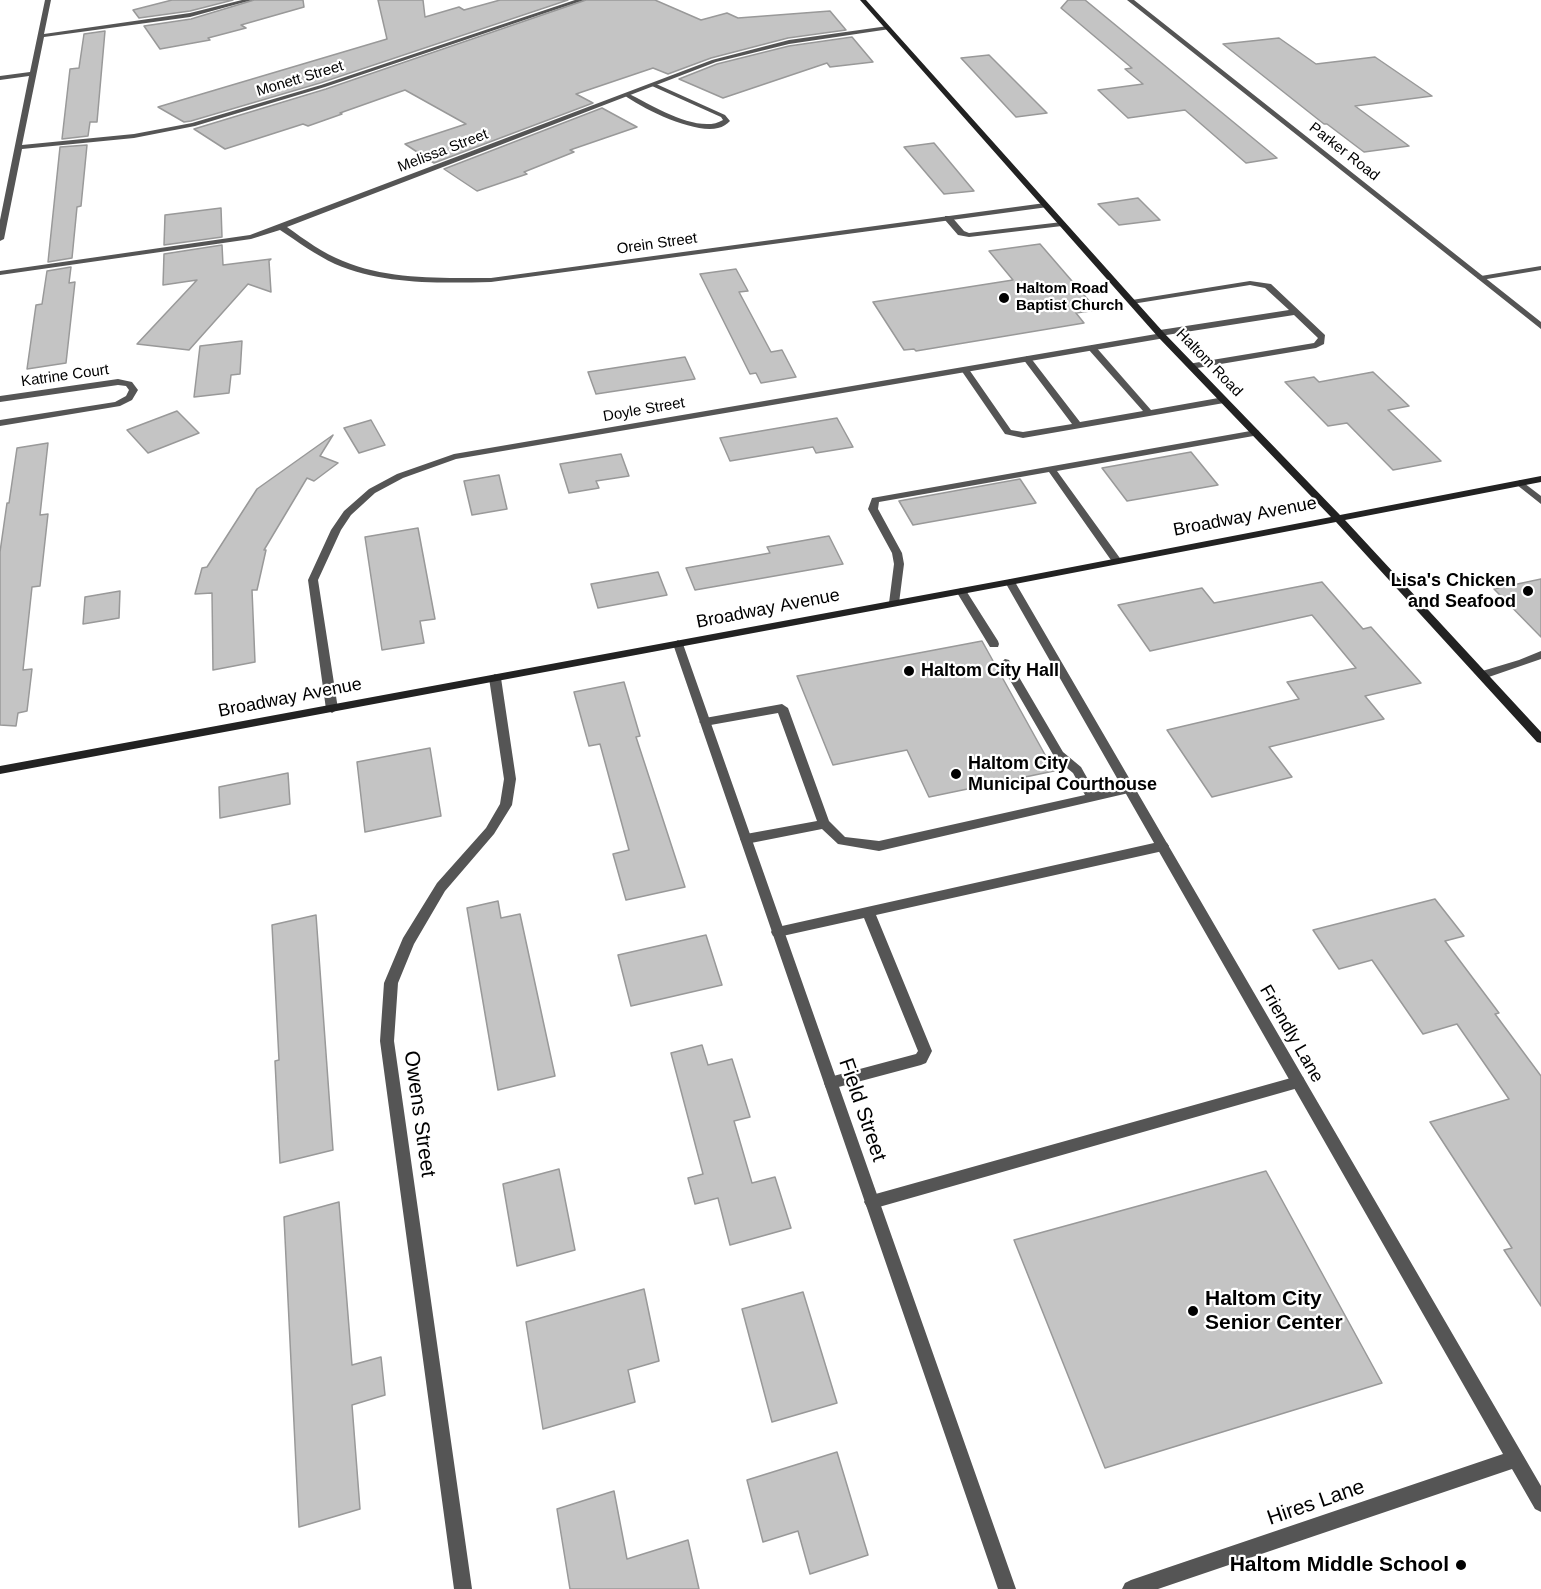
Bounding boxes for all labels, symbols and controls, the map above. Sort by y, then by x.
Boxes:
street label: Monett Street [254,57,346,101]
street label: Parker Road [1305,119,1383,185]
street label: Melissa Street [395,126,491,176]
street label: Orein Street [616,229,698,259]
place label: Haltom Road Baptist Church [1016,280,1124,315]
marker: Haltom Road Baptist Church [997,291,1011,305]
street label: Haltom Road [1172,325,1246,401]
street label: Katrine Court [20,361,110,391]
street label: Doyle Street [602,394,686,426]
street label: Broadway Avenue [1171,492,1319,542]
place label: Lisa's Chicken and Seafood [1391,570,1516,612]
street label: Broadway Avenue [694,584,842,634]
marker: Lisa's Chicken and Seafood [1521,584,1535,598]
place label: Haltom City Hall [921,660,1059,682]
marker: Haltom City Hall [902,664,916,678]
street label: Broadway Avenue [216,673,364,723]
place label: Haltom City Municipal Courthouse [968,753,1157,795]
marker: Haltom City Municipal Courthouse [949,767,963,781]
street label: Friendly Lane [1254,981,1328,1087]
street label: Owens Street [398,1049,440,1179]
street label: Field Street [833,1055,891,1165]
place label: Haltom City Senior Center [1205,1286,1343,1336]
marker: Haltom City Senior Center [1186,1304,1200,1318]
street label: Hires Lane [1264,1475,1368,1531]
place label: Haltom Middle School [1230,1552,1449,1578]
marker: Haltom Middle School [1454,1558,1468,1572]

